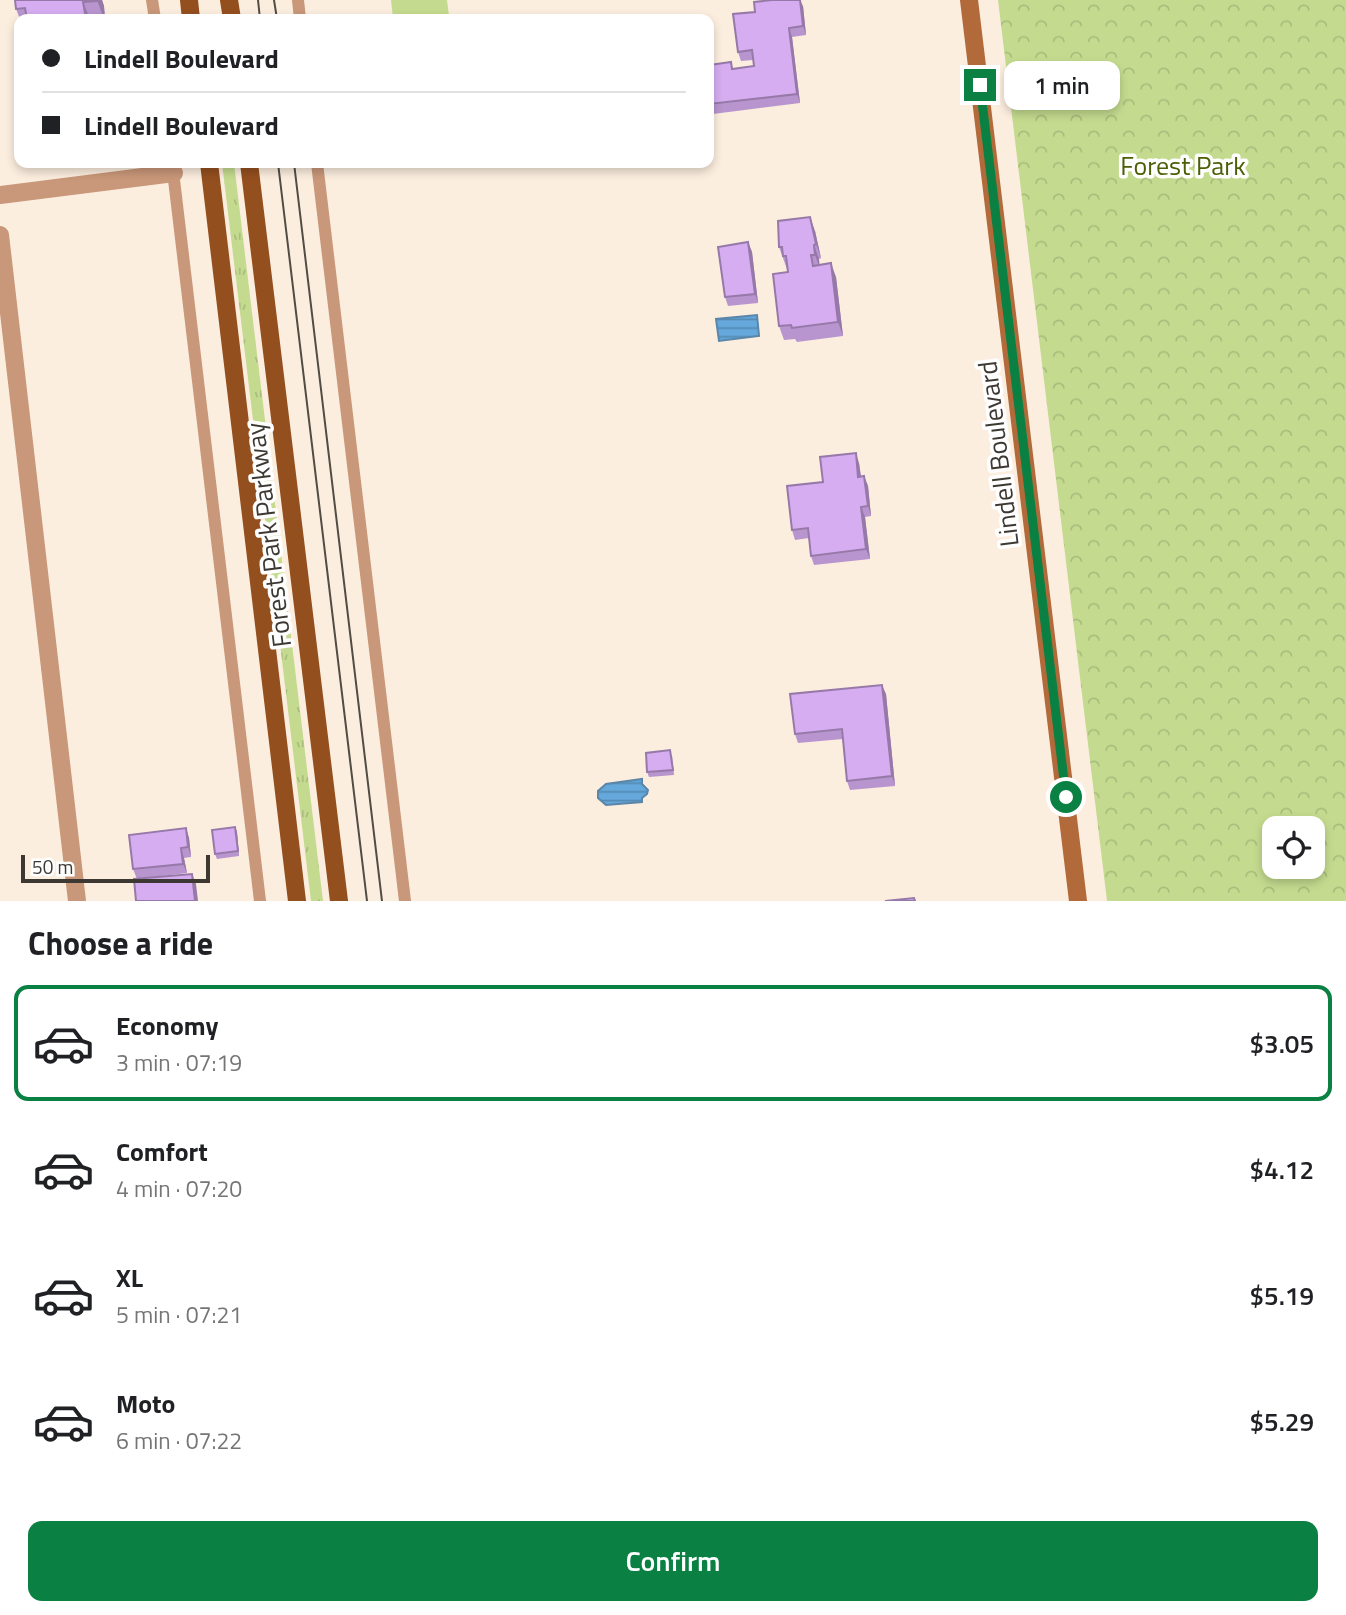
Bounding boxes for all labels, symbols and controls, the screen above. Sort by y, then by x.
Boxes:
text: Lindell Boulevard [84,39,279,78]
callout: 1 min [1004,60,1120,110]
text: 1 min [1034,68,1090,103]
route end [964,69,996,101]
text: Lindell Boulevard [84,106,279,145]
park label: Forest Park [1120,146,1246,185]
street label: Lindell Boulevard [967,359,1029,549]
street label: Forest Park Parkway [235,420,301,650]
route start [1050,781,1082,813]
map controls [1262,816,1325,879]
button: locate [1262,816,1325,879]
scale bar [21,852,210,884]
text: 50 m [32,852,73,881]
text: Choose a ride [28,919,213,967]
text: Economy [116,1006,218,1045]
icon: car [32,1012,95,1075]
text: $3.05 [1250,1024,1314,1063]
text: 3 min · 07:19 [116,1045,242,1080]
text: Comfort [116,1132,208,1171]
icon: car [32,1138,95,1201]
text: $4.12 [1250,1150,1314,1189]
text: 4 min · 07:20 [116,1171,242,1206]
text: XL [116,1258,143,1297]
icon: car [32,1264,95,1327]
text: $5.19 [1250,1276,1314,1315]
text: 5 min · 07:21 [116,1297,242,1332]
text: Moto [116,1384,175,1423]
icon: car [32,1390,95,1453]
text: $5.29 [1250,1402,1314,1441]
text: 6 min · 07:22 [116,1423,242,1458]
button: Confirm [28,1521,1318,1601]

